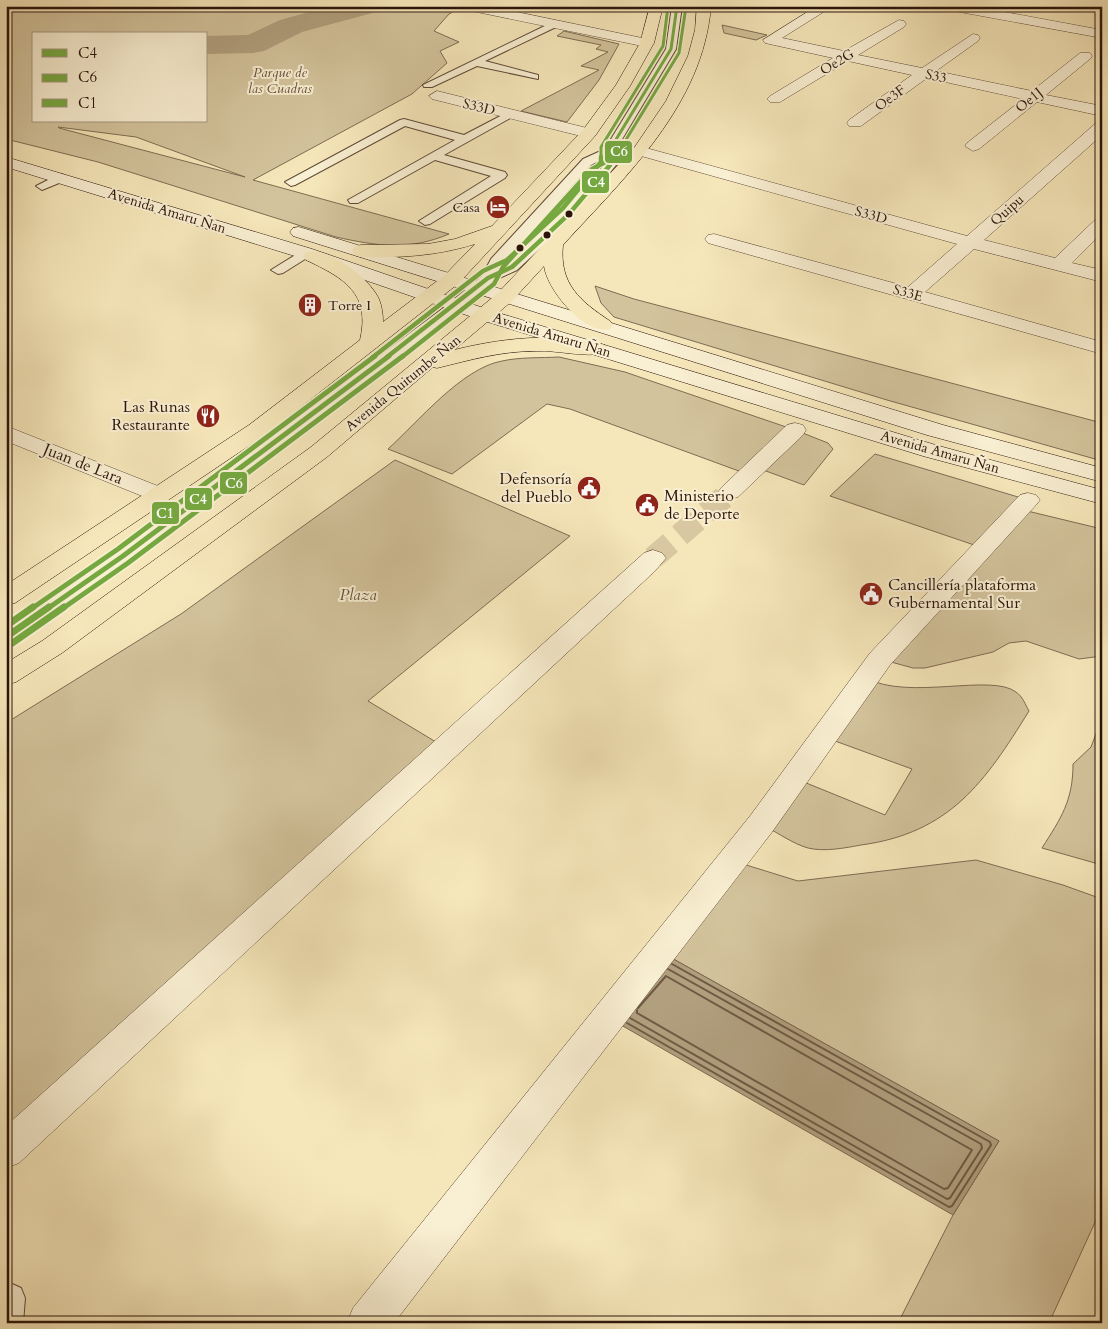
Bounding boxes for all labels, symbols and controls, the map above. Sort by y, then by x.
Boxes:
legend [32,32,208,122]
text: C4 [78,43,97,63]
street label: Oe2G [816,44,858,80]
park label: Parque de las Cuadras [248,63,312,98]
street label: S33 [924,64,948,88]
text: C6 [78,67,97,87]
street label: Oe3F [871,80,909,116]
street label: Oe1J [1011,83,1047,117]
text: C1 [78,93,97,113]
street label: S33D [461,94,497,120]
line badge: C6 [604,140,633,164]
text: C6 [610,142,628,161]
line badge: C4 [581,170,610,194]
text: C4 [587,173,605,192]
street label: Avenida Amaru Ñan [105,184,229,238]
street label: Quipu [986,190,1028,230]
hotel icon: Casa [485,194,511,220]
place label: Casa [453,198,480,217]
street label: S33D [853,202,889,228]
unlabelled marker [564,209,574,219]
unlabelled marker [542,230,552,240]
unlabelled marker [515,243,525,253]
street label: S33E [891,280,925,306]
building icon: Torre I [297,292,323,318]
place label: Torre I [328,296,371,315]
street label: Avenida Amaru Ñan [490,308,614,362]
street label: Avenida Quitumbe Ñan [341,330,465,436]
place label: Las Runas Restaurante [111,396,190,436]
restaurant icon: Las Runas Restaurante [195,403,221,429]
street label: Avenida Amaru Ñan [878,426,1002,478]
street label: Juan de Lara [38,437,126,490]
place label: Defensoría del Pueblo [499,468,572,508]
line badge: C6 [219,471,248,495]
text: C6 [225,474,243,493]
public building icon: Defensoría del Pueblo [576,475,602,501]
place label: Ministerio de Deporte [664,485,740,525]
line badge: C4 [184,487,213,511]
text: C4 [189,490,207,509]
public building icon: Ministerio de Deporte [634,492,660,518]
line badge: C1 [151,501,180,525]
text: C1 [156,504,174,523]
place label: Cancillería plataforma Gubernamental Sur [888,574,1036,614]
public building icon: Cancillería plataforma Gubernamental Sur [858,581,884,607]
park label: Plaza [339,584,377,606]

